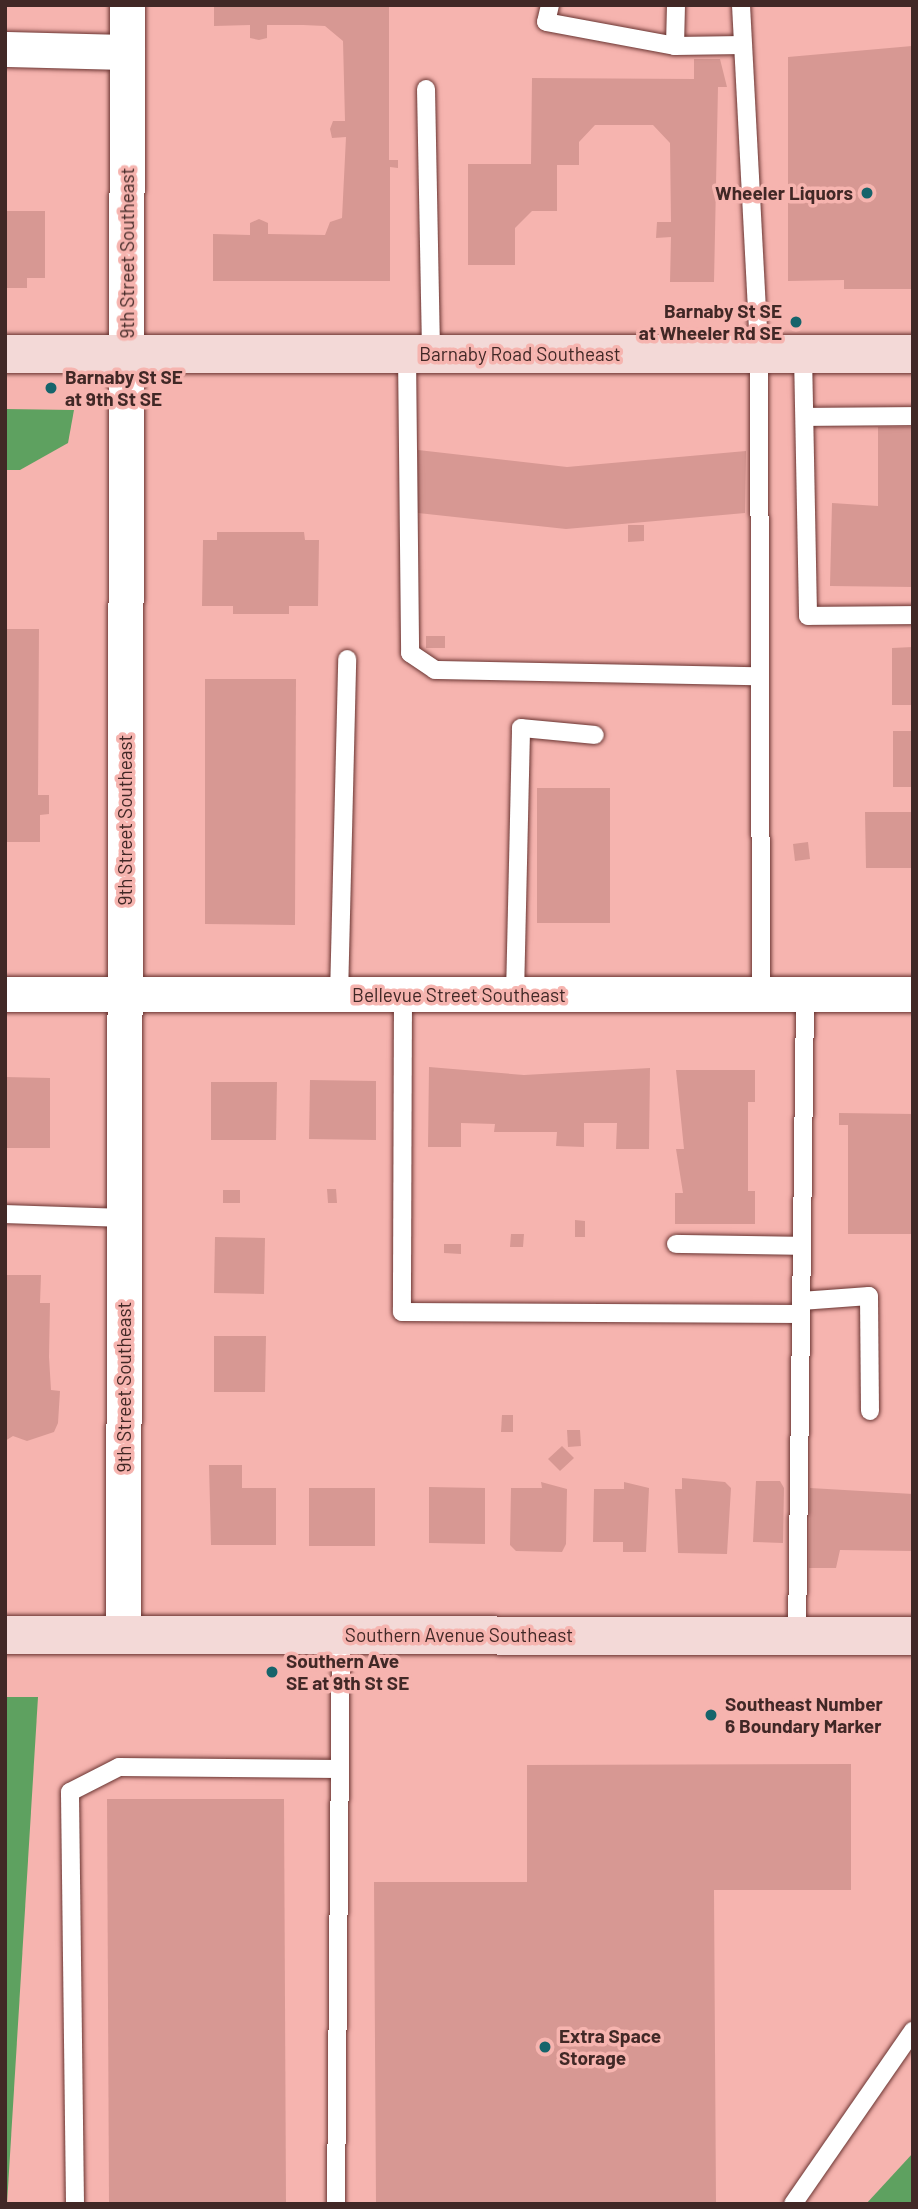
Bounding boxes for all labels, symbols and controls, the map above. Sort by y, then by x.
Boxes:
street label: 9th Street Southeast [116,168,138,338]
place label: Wheeler Liquors [715,182,853,204]
marker: Wheeler Liquors [859,185,875,201]
place label: Barnaby St SE at Wheeler Rd SE [639,300,782,344]
marker: Barnaby St SE at Wheeler Rd SE [788,314,804,330]
street label: Barnaby Road Southeast [419,343,621,365]
place label: Barnaby St SE at 9th St SE [65,366,183,410]
marker: Barnaby St SE at 9th St SE [43,380,59,396]
street label: 9th Street Southeast [114,735,136,905]
street label: Bellevue Street Southeast [352,984,566,1006]
street label: 9th Street Southeast [113,1302,135,1472]
street label: Southern Avenue Southeast [345,1624,573,1646]
place label: Southern Ave SE at 9th St SE [286,1650,409,1694]
marker: Southern Ave SE at 9th St SE [264,1664,280,1680]
place label: Southeast Number 6 Boundary Marker [725,1693,883,1737]
marker: Southeast Number 6 Boundary Marker [703,1707,719,1723]
place label: Extra Space Storage [559,2025,661,2069]
marker: Extra Space Storage [537,2039,553,2055]

